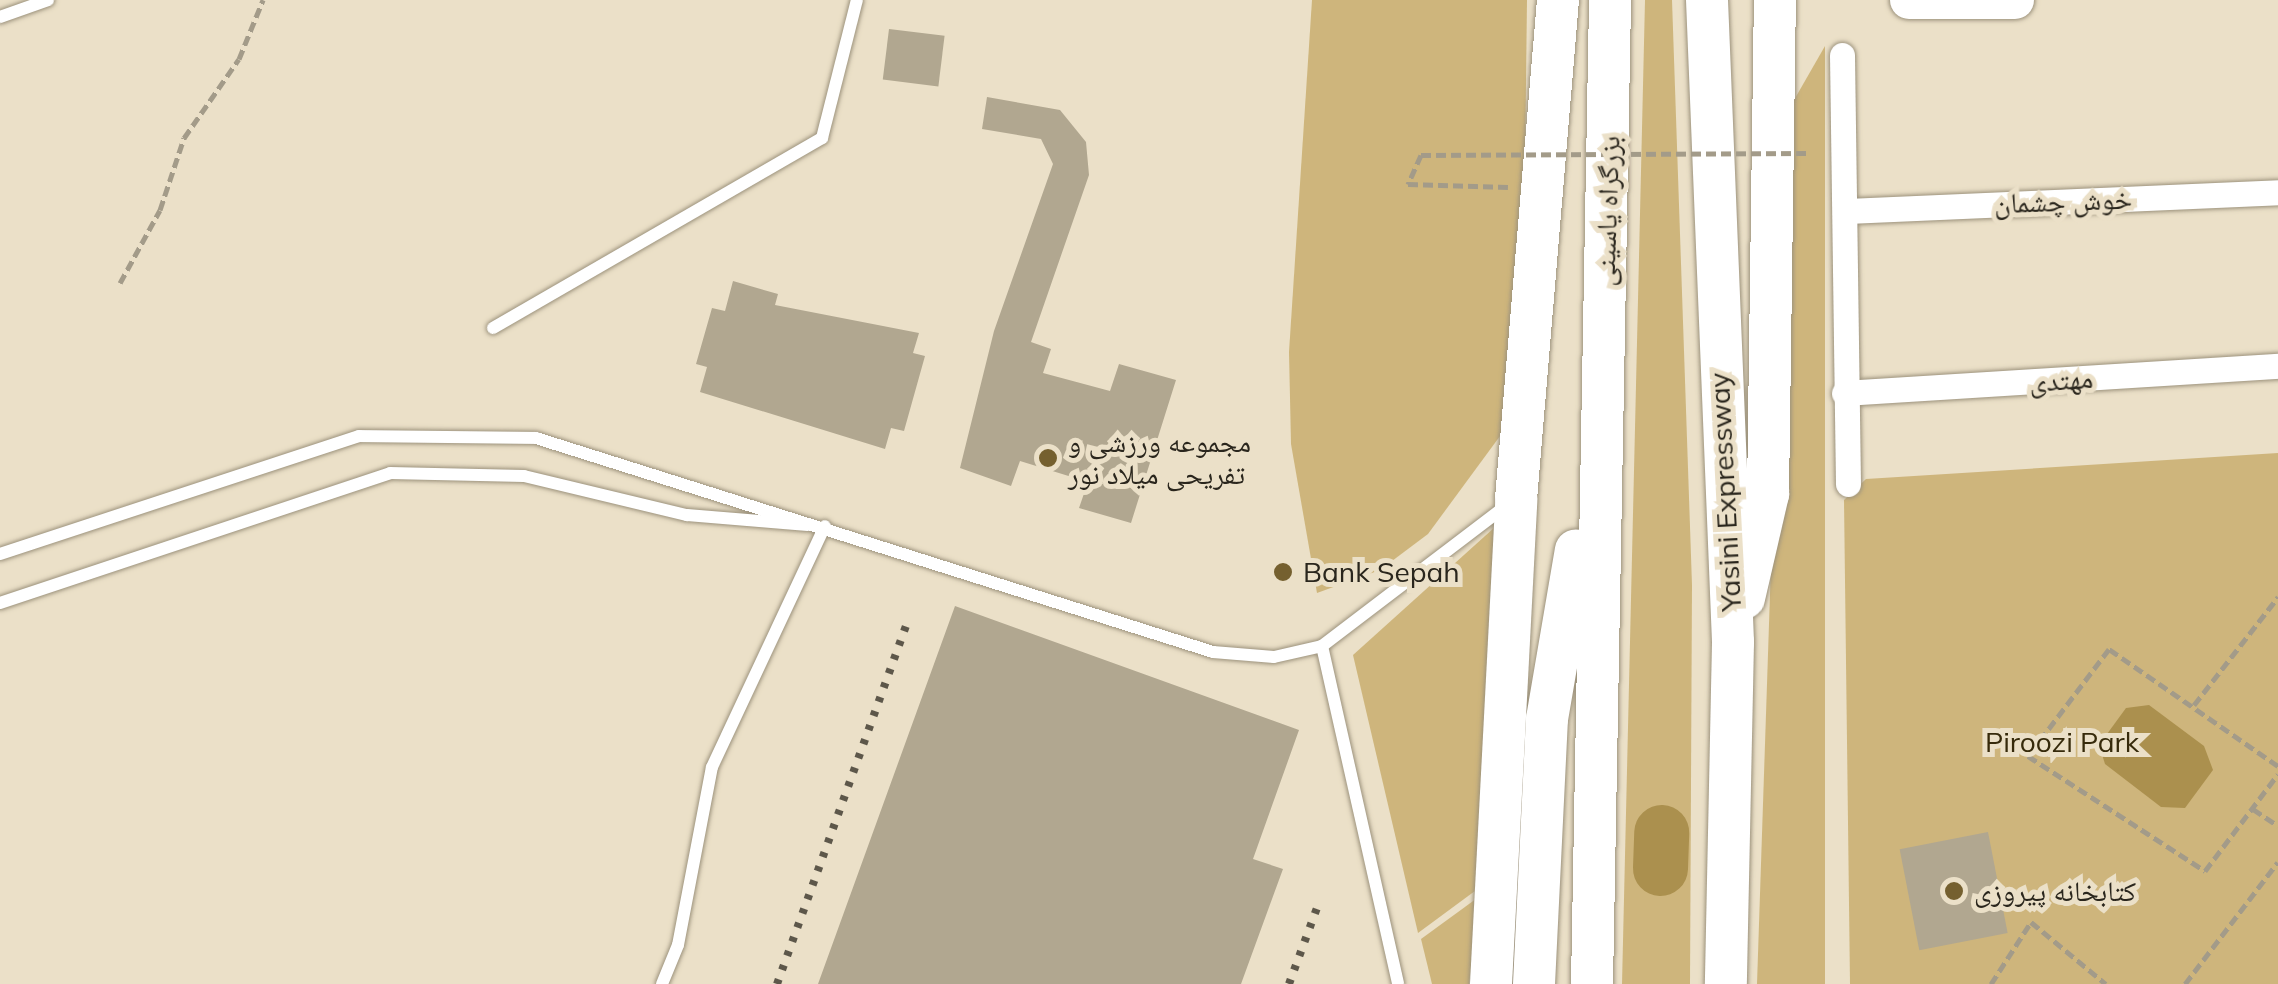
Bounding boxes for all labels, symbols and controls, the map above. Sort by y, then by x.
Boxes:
street label: بزرگراه یاسینی [1588,135,1626,287]
street label: خوش چشمان [1993,182,2133,220]
street label: مهتدی [2028,361,2094,399]
street label: Yasini Expressway [1702,372,1748,612]
place label: مجموعه ورزشی و تفریحی میلاد نور [1068,425,1251,491]
marker: مجموعه ورزشی و تفریحی میلاد نور [1037,447,1059,469]
place label: Bank Sepah [1303,555,1460,589]
marker: Bank Sepah [1272,561,1294,583]
park label: Piroozi Park [1985,725,2139,759]
place label: کتابخانه پیروزی [1974,874,2136,908]
marker: کتابخانه پیروزی [1943,880,1965,902]

